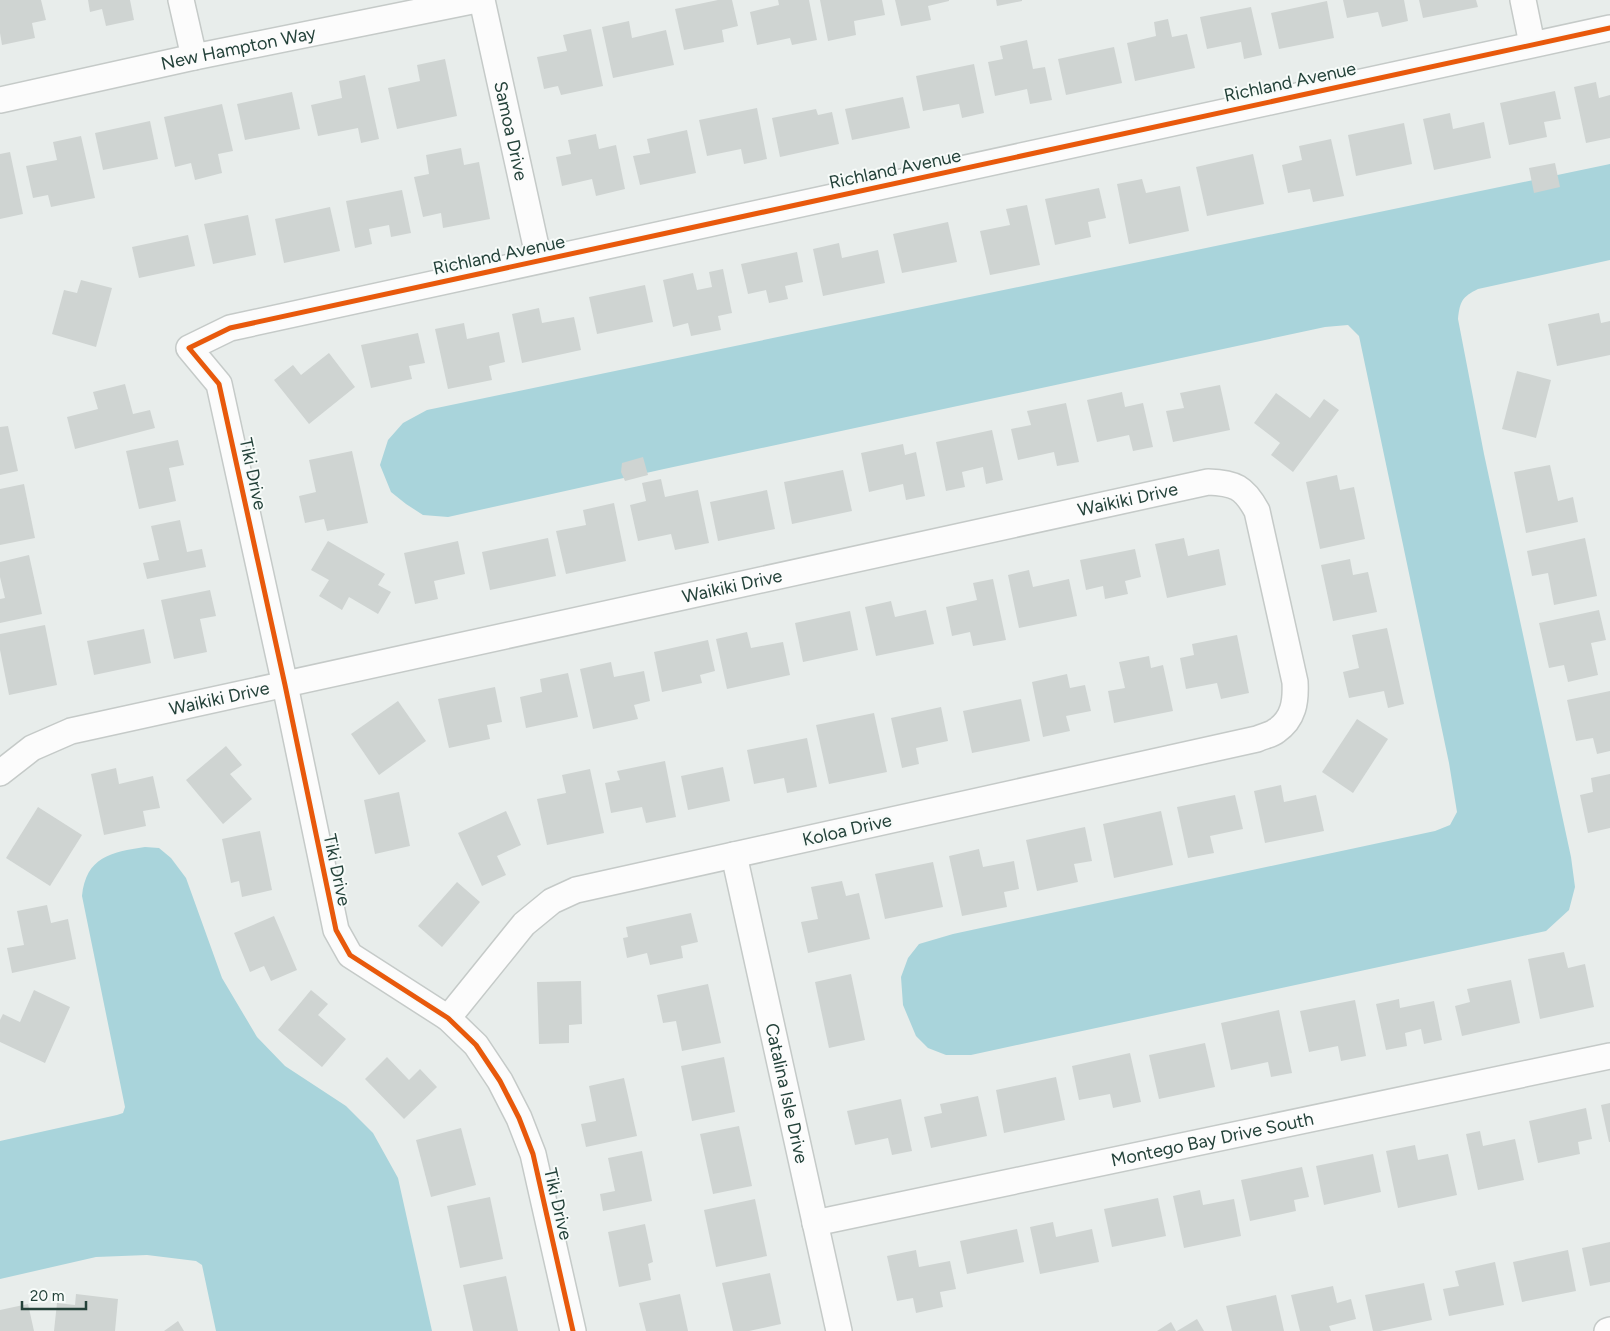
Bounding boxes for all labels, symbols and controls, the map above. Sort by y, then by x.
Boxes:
street label: New Hampton Way [159,22,318,75]
street label: Richland Avenue [1222,57,1358,107]
street label: Samoa Drive [489,79,532,183]
street label: Richland Avenue [827,144,963,194]
street label: Richland Avenue [431,230,567,280]
street label: Tiki Drive [235,436,271,512]
street label: Waikiki Drive [1076,478,1180,521]
street label: Waikiki Drive [680,565,784,608]
street label: Waikiki Drive [167,677,272,720]
street label: Koloa Drive [800,809,894,851]
street label: Tiki Drive [319,832,355,908]
street label: Catalina Isle Drive [760,1021,813,1166]
street label: Montego Bay Drive South [1109,1108,1316,1172]
street label: Tiki Drive [539,1166,577,1242]
scale bar [22,1278,86,1310]
text: 20 m [30,1287,64,1305]

